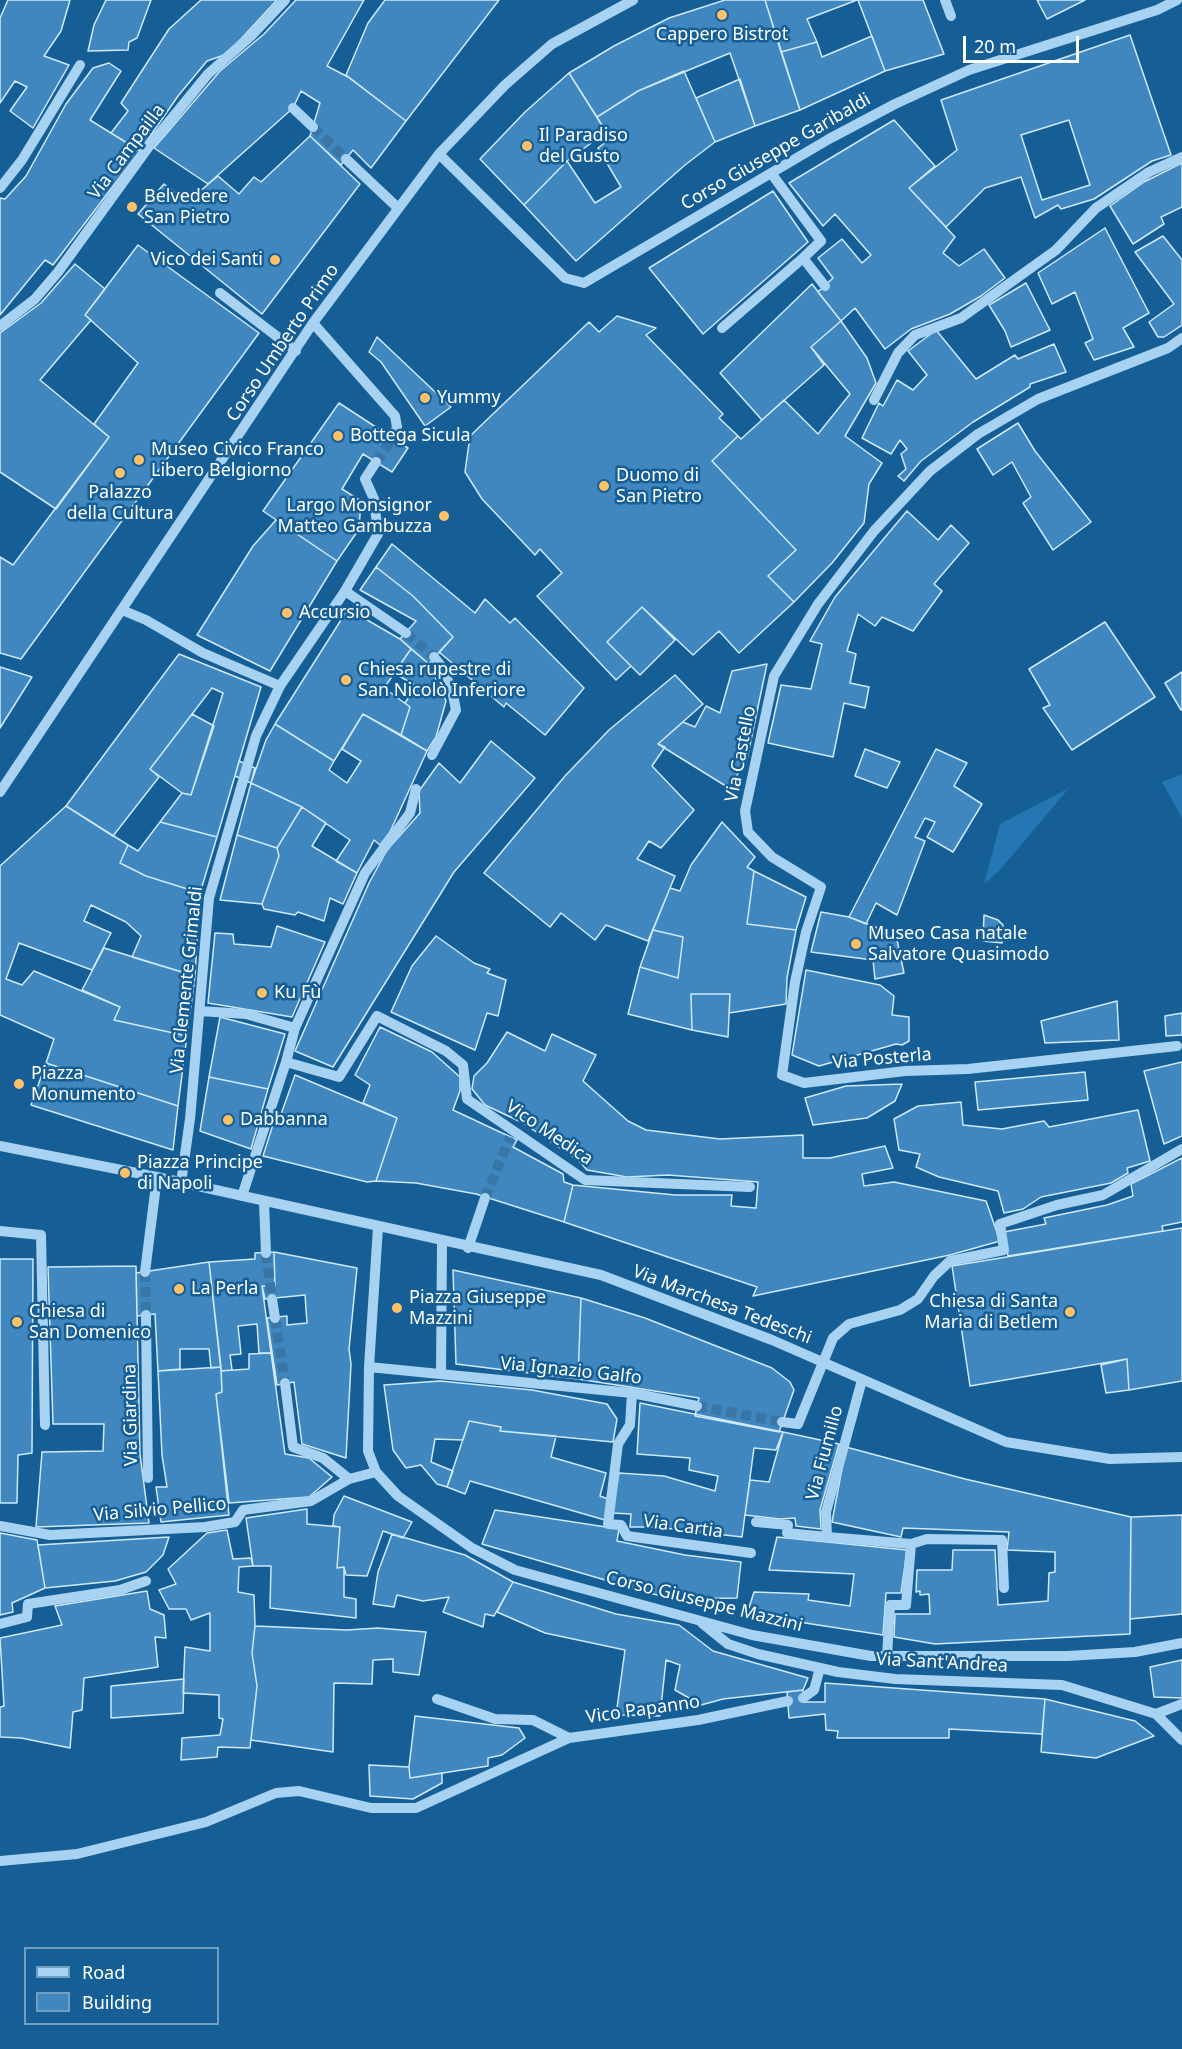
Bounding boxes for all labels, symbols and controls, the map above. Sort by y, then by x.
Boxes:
marker: Cappero Bistrot [715,8,729,22]
place label: Cappero Bistrot [656,24,788,46]
scale bar [966,24,1082,62]
text: 20 m [974,34,1016,58]
street label: Corso Giuseppe Garibaldi [677,89,875,215]
street label: Via Campailla [84,100,170,204]
place label: Il Paradiso del Gusto [539,125,628,168]
marker: Il Paradiso del Gusto [520,139,534,153]
place label: Belvedere San Pietro [144,186,230,228]
marker: Belvedere San Pietro [125,200,139,214]
place label: Vico dei Santi [151,249,263,271]
marker: Vico dei Santi [268,253,282,267]
street label: Corso Umberto Primo [222,260,344,426]
place label: Yummy [437,387,501,409]
marker: Yummy [418,391,432,405]
place label: Bottega Sicula [350,425,471,447]
marker: Bottega Sicula [331,429,345,443]
place label: Museo Civico Franco Libero Belgiorno [151,439,324,482]
marker: Museo Civico Franco Libero Belgiorno [132,453,146,467]
place label: Duomo di San Pietro [616,465,702,508]
marker: Palazzo della Cultura [113,466,127,480]
marker: Duomo di San Pietro [597,479,611,493]
place label: Palazzo della Cultura [66,482,174,524]
place label: Largo Monsignor Matteo Gambuzza [278,495,432,538]
marker: Largo Monsignor Matteo Gambuzza [437,509,451,523]
place label: Accursio [299,602,370,624]
marker: Accursio [280,606,294,620]
place label: Chiesa rupestre di San Nicolò Inferiore [358,659,526,702]
marker: Chiesa rupestre di San Nicolò Inferiore [339,673,353,687]
street label: Via Castello [721,704,761,804]
street label: Via Clemente Grimaldi [166,885,208,1075]
place label: Museo Casa natale Salvatore Quasimodo [868,923,1049,966]
marker: Museo Casa natale Salvatore Quasimodo [849,937,863,951]
place label: Ku Fù [274,982,321,1004]
marker: Ku Fù [255,986,269,1000]
street label: Via Posterla [832,1044,932,1074]
place label: Piazza Monumento [31,1063,136,1106]
marker: Piazza Monumento [12,1077,26,1091]
street label: Vico Medica [501,1096,597,1170]
place label: Dabbanna [240,1109,328,1131]
marker: Dabbanna [221,1113,235,1127]
place label: Piazza Principe di Napoli [137,1152,263,1194]
marker: Piazza Principe di Napoli [118,1166,132,1180]
street label: Via Marchesa Tedeschi [629,1261,815,1349]
place label: La Perla [191,1278,258,1300]
marker: La Perla [172,1282,186,1296]
place label: Piazza Giuseppe Mazzini [409,1287,546,1330]
place label: Chiesa di Santa Maria di Betlem [924,1291,1058,1334]
place label: Chiesa di San Domenico [29,1301,151,1344]
marker: Piazza Giuseppe Mazzini [390,1301,404,1315]
marker: Chiesa di Santa Maria di Betlem [1063,1305,1077,1319]
marker: Chiesa di San Domenico [10,1315,24,1329]
street label: Via Ignazio Galfo [499,1353,643,1389]
street label: Via Giardina [119,1364,143,1466]
street label: Via Fiumillo [802,1403,848,1503]
street label: Via Silvio Pellico [93,1493,227,1527]
street label: Via Cartia [642,1511,724,1543]
street label: Corso Giuseppe Mazzini [603,1567,805,1637]
street label: Via Sant'Andrea [876,1649,1008,1677]
street label: Vico Papanno [585,1691,701,1729]
legend [24,1947,219,2025]
text: Road [82,1960,125,1984]
text: Building [82,1990,152,2014]

